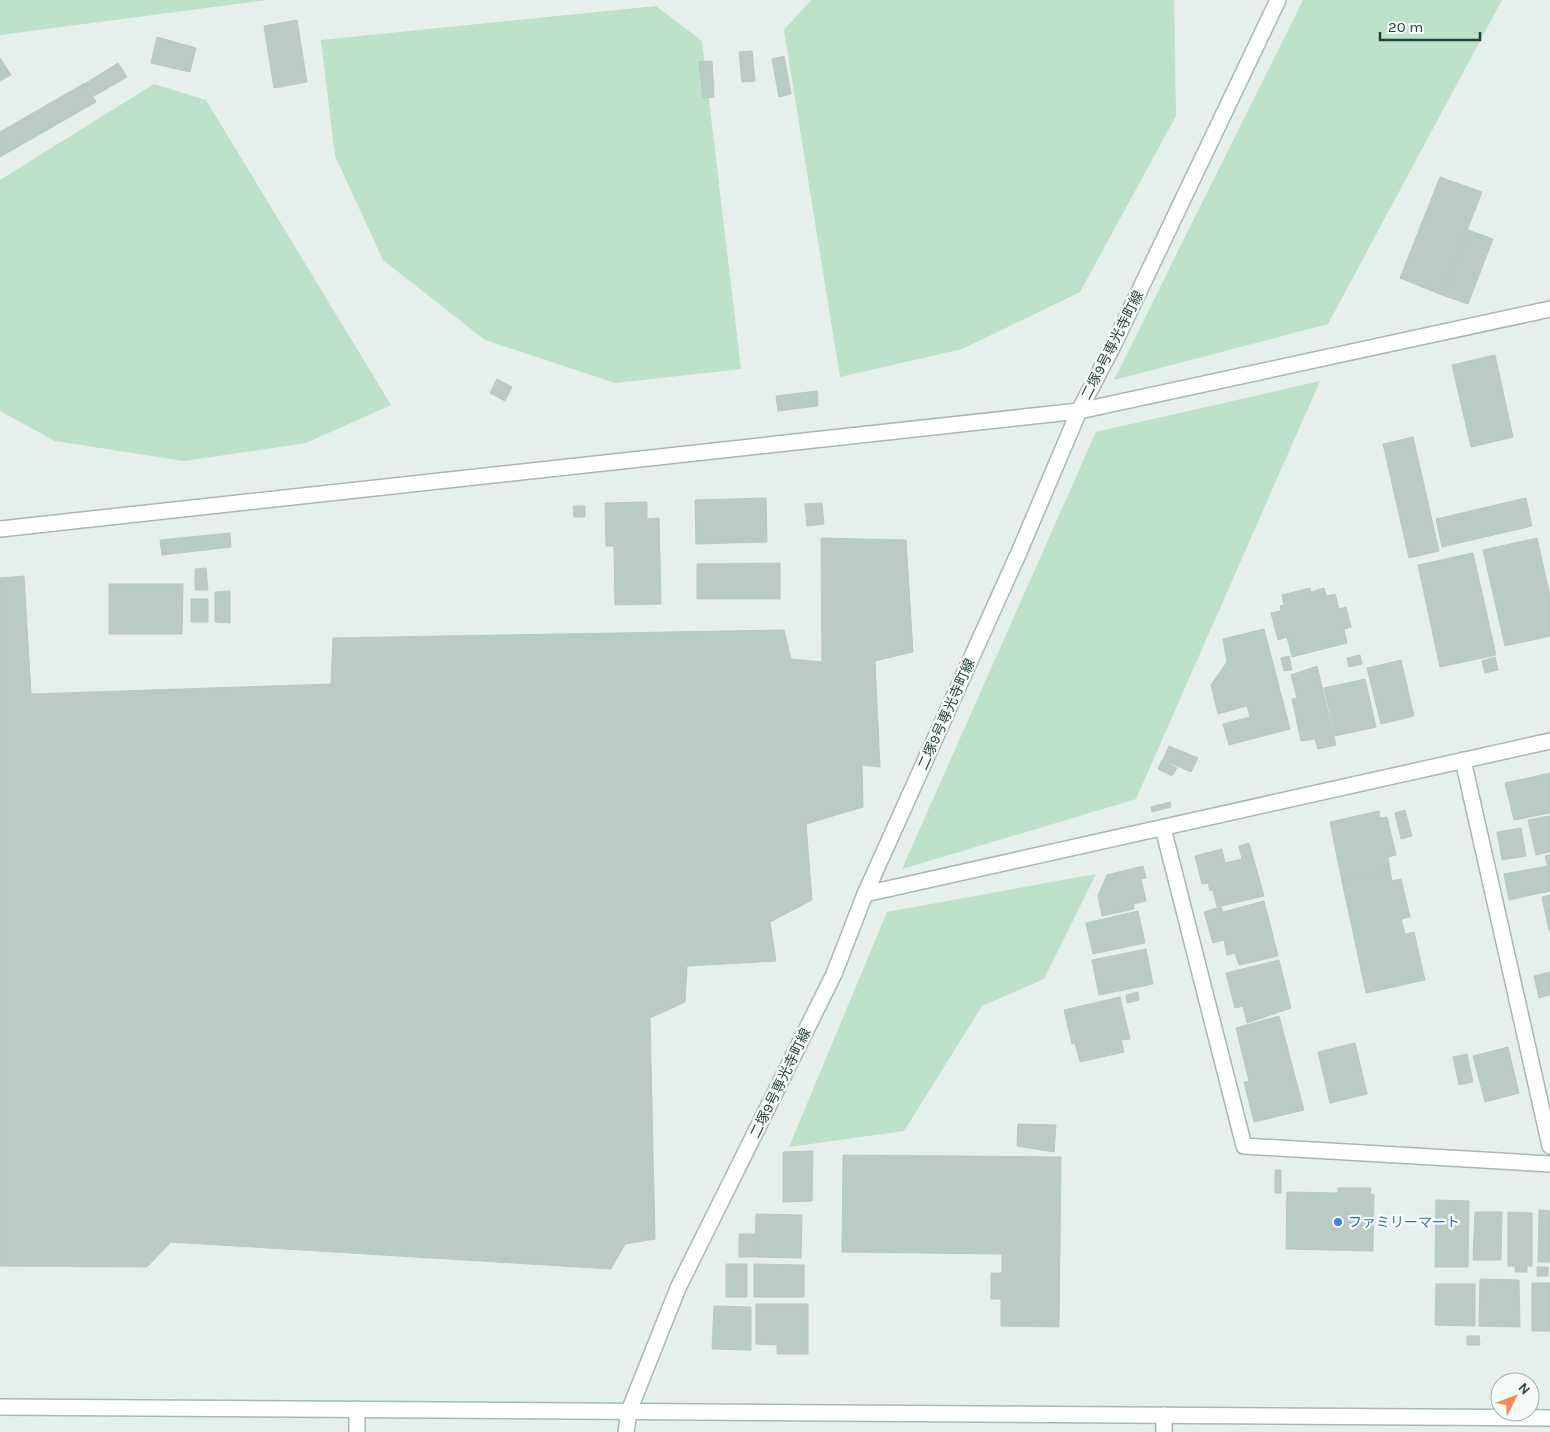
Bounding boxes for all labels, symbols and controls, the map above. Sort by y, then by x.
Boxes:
scale bar [1380,10,1480,42]
text: 20 m [1388,18,1423,36]
street label: 二塚9号専光寺町線 [1078,288,1147,403]
street label: 二塚9号専光寺町線 [914,656,979,773]
street label: 二塚9号専光寺町線 [746,1026,814,1141]
place label: ファミリーマート [1348,1214,1460,1231]
marker: ファミリーマート [1332,1216,1344,1228]
north arrow [1490,1372,1540,1422]
text: N [1515,1379,1534,1398]

